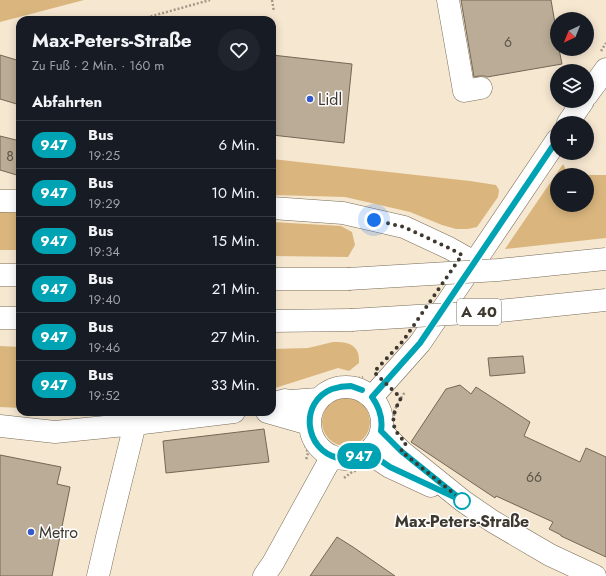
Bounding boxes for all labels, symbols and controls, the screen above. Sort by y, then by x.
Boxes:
north arrow [550,12,594,56]
map controls [550,12,594,212]
text: Max-Peters-Straße [32,27,192,54]
button: heart [218,29,260,71]
house number: 6 [504,32,512,52]
text: Zu Fuß · 2 Min. · 160 m [32,56,164,75]
button: layers [550,64,594,108]
place label: Lidl [318,88,342,111]
text: Abfahrten [32,91,102,113]
marker: Lidl [305,94,315,104]
button: + [550,116,594,160]
text: Bus [88,124,113,146]
text: 6 Min. [218,134,260,156]
text: 947 [40,135,68,155]
house number: 8 [6,146,14,166]
text: 19:25 [88,146,120,165]
button: − [550,168,594,212]
text: Bus [88,172,113,194]
text: 10 Min. [211,182,260,204]
text: 947 [40,183,68,203]
text: 19:29 [88,194,120,213]
your location [364,210,384,230]
text: Bus [88,220,113,242]
text: 15 Min. [212,230,260,252]
text: 947 [40,231,68,251]
text: 19:34 [88,242,120,261]
text: Bus [88,268,113,290]
text: 21 Min. [212,278,260,300]
text: 947 [40,279,68,299]
text: 19:40 [88,290,121,309]
road number: A 40 [457,299,501,325]
text: Bus [88,316,113,338]
text: 27 Min. [211,326,260,348]
text: 947 [40,327,68,347]
text: 19:46 [88,338,120,357]
text: Bus [88,364,113,386]
text: 33 Min. [211,374,260,396]
text: 947 [40,375,68,395]
text: 19:52 [88,386,120,405]
line badge: 947 [336,443,382,469]
text: 947 [345,446,373,466]
house number: 66 [526,467,542,487]
marker: Max-Peters-Straße [453,492,471,510]
place label: Max-Peters-Straße [395,510,529,533]
place label: Metro [39,521,78,544]
marker: Metro [26,527,36,537]

